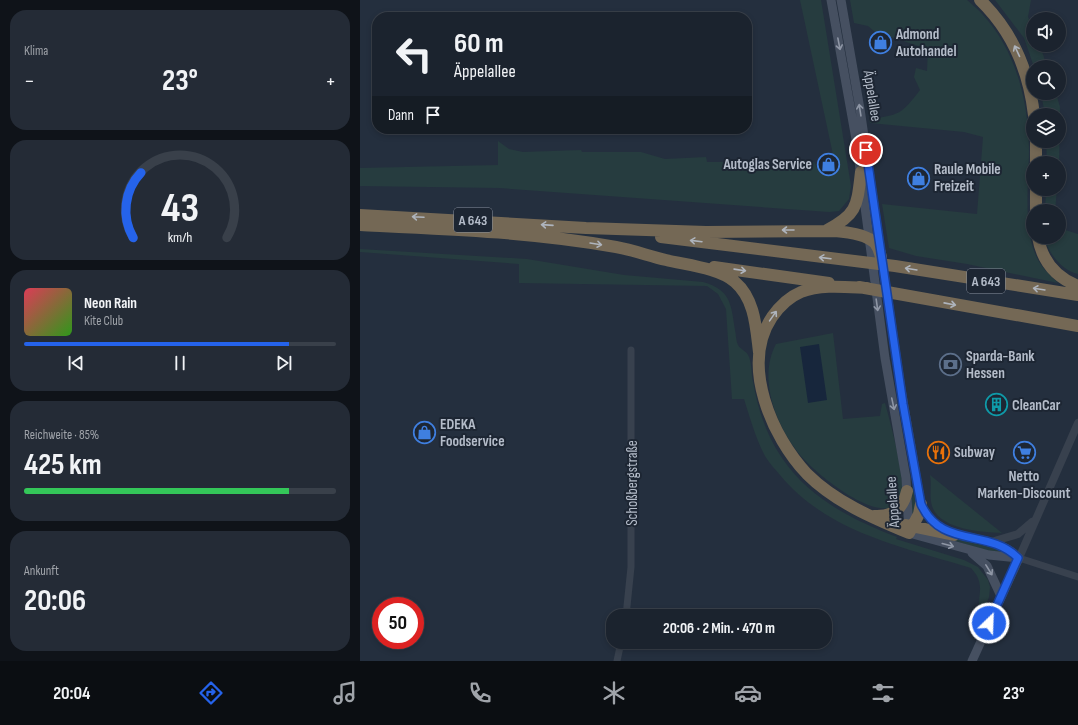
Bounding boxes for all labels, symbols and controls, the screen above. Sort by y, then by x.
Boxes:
map controls [1026,12,1066,244]
button: sound [1026,12,1066,52]
place label: Admond Autohandel [895,25,957,61]
text: 60 m [454,27,503,60]
icon: left [388,28,440,80]
shop icon: Admond Autohandel [868,30,894,56]
one-way arrow [835,37,843,50]
text: Klima [24,43,48,59]
one-way arrow [1013,45,1020,57]
button: search [1026,60,1066,100]
text: Äppelallee [454,61,516,82]
text: 23° [162,63,198,99]
text: − [24,68,35,95]
text: + [325,68,336,95]
street label: Äppelallee [858,68,885,123]
icon: arrive [422,104,444,126]
one-way arrow [856,104,864,117]
text: Dann [388,106,414,125]
button: layers [1026,108,1066,148]
pin [849,133,883,167]
icon: arrive [855,139,877,161]
shop icon: Autoglas Service [815,151,841,177]
place label: Autoglas Service [722,155,812,174]
button: + [1026,156,1066,196]
place label: Raule Mobile Freizeit [934,160,1001,196]
shop icon: Raule Mobile Freizeit [905,165,931,191]
text: 43 [161,184,199,233]
button: − [1026,204,1066,244]
road number: A 643 [454,208,492,232]
one-way arrow [412,213,425,221]
one-way arrow [541,222,554,229]
one-way arrow [782,226,795,234]
text: km/h [168,229,192,246]
one-way arrow [690,238,703,245]
one-way arrow [589,240,602,248]
one-way arrow [819,254,832,261]
one-way arrow [905,265,918,273]
one-way arrow [733,266,746,274]
road number: A 643 [967,269,1005,293]
one-way arrow [1033,285,1046,293]
text: Neon Rain [84,294,137,313]
one-way arrow [873,298,881,311]
one-way arrow [943,300,956,308]
one-way arrow [769,310,777,321]
text: Kite Club [84,313,123,329]
place label: Sparda-Bank Hessen [966,347,1035,383]
icon: previous [65,352,87,374]
icon: pause [169,352,191,374]
icon: next [273,352,295,374]
bank icon: Sparda-Bank Hessen [938,352,964,378]
building icon: CleanCar [984,392,1010,418]
place label: CleanCar [1012,396,1061,415]
one-way arrow [889,398,897,411]
place label: EDEKA Foodservice [440,415,505,451]
shop icon: EDEKA Foodservice [411,420,437,446]
text: Reichweite · 85% [24,427,99,443]
restaurant icon: Subway [926,439,952,465]
street label: Schoßbergstraße [623,440,642,526]
supermarket icon: Netto Marken-Discount [1011,440,1037,466]
place label: Subway [954,443,996,462]
text: 425 km [24,447,102,483]
place label: Netto Marken-Discount [978,467,1070,503]
street label: Äppelallee [882,476,904,529]
one-way arrow [941,542,954,549]
text: Ankunft [24,563,59,579]
one-way arrow [984,564,993,575]
text: 20:06 [24,583,86,619]
speed limit sign: 50 [372,597,424,649]
position arrow [968,602,1010,644]
text: 20:06 · 2 Min. · 470 m [663,619,775,638]
icon: directions [197,679,225,707]
icon: music [331,679,359,707]
icon: phone [466,679,494,707]
icon: climate [600,679,628,707]
icon: car [734,679,762,707]
icon: filters [869,679,897,707]
text: 20:04 [53,683,90,704]
text: 23° [1003,683,1025,704]

